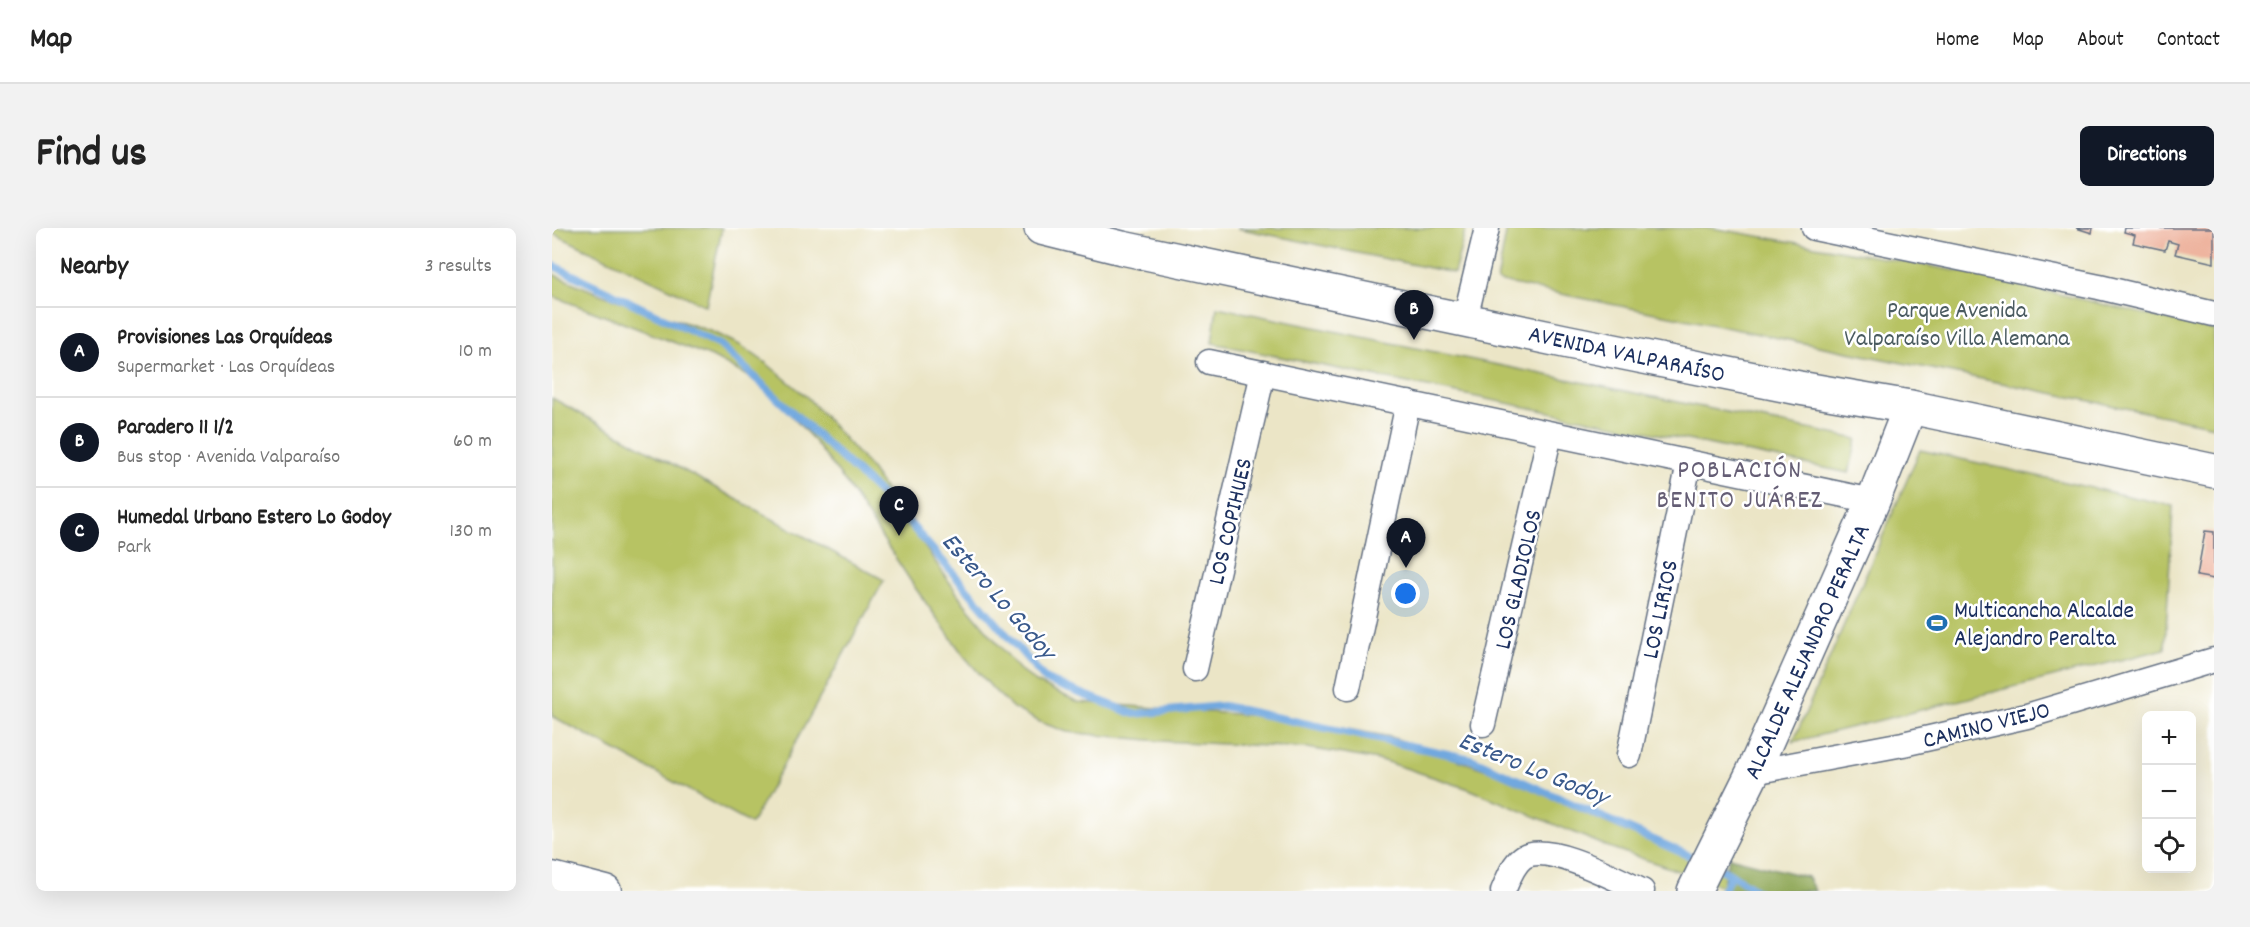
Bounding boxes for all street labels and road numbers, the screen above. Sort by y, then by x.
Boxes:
street label: AVENIDA VALPARAÍSO [1525,318,1728,393]
street label: LOS COPIHUES [1201,455,1263,588]
street label: LOS GLADIOLOS [1487,506,1553,653]
street label: ALCALDE ALEJANDRO PERALTA [1737,519,1880,785]
street label: LOS LIRIOS [1635,557,1689,662]
street label: CAMINO VIEJO [1920,695,2054,759]

